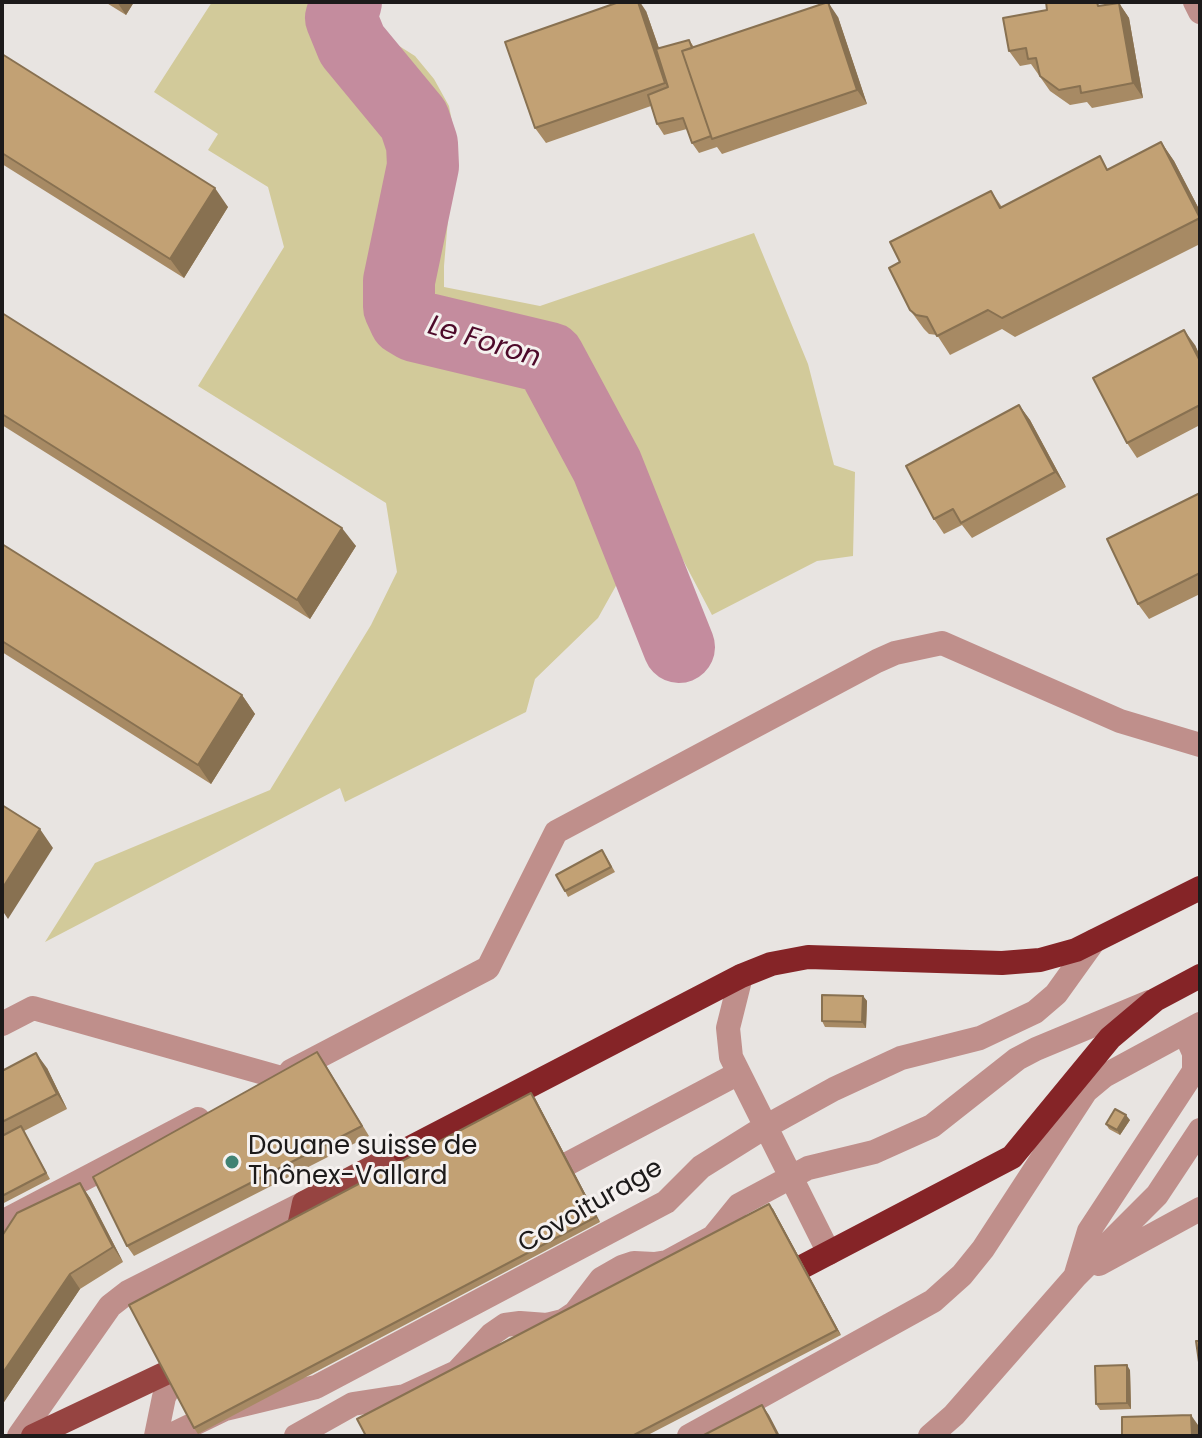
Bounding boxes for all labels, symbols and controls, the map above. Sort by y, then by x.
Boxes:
water label: Le Foron [424,310,544,376]
place label: Douane suisse de Thônex-Vallard [248,1131,477,1192]
marker: Douane suisse de Thônex-Vallard [223,1153,241,1171]
street label: Covoiturage [513,1153,669,1261]

